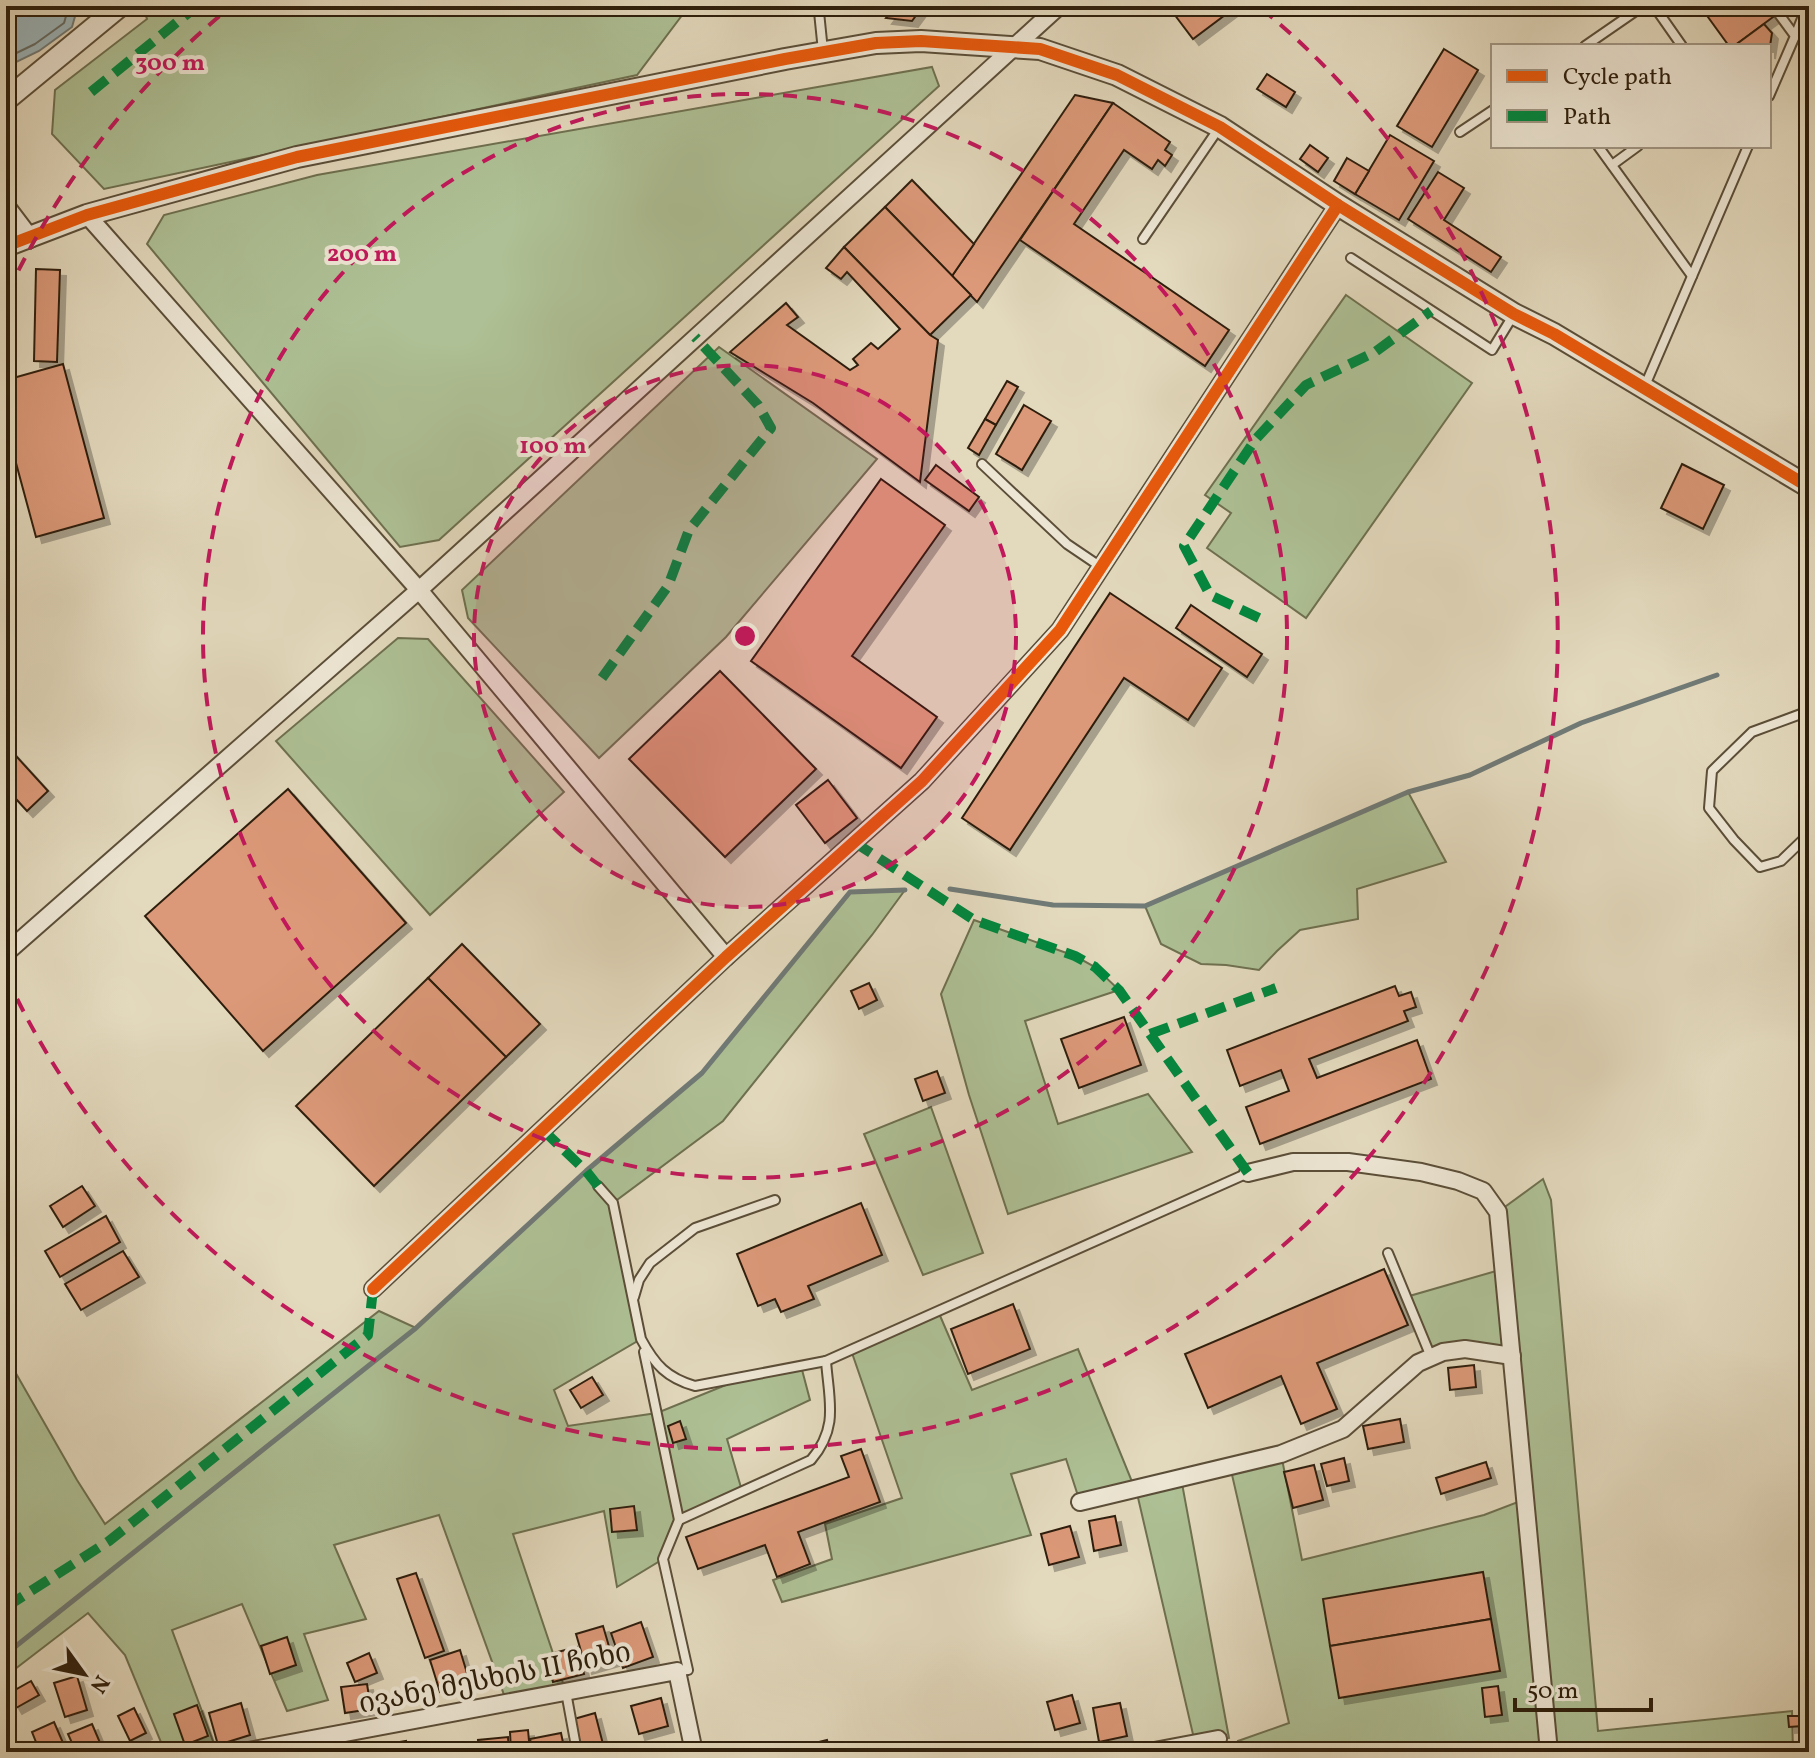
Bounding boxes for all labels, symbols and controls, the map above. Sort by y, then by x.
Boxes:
legend [1491,44,1771,148]
text: 300 m [135,47,205,81]
text: Cycle path [1563,61,1672,95]
text: Path [1563,101,1611,135]
text: 200 m [327,238,397,272]
text: 100 m [519,430,587,464]
centre of rings [731,622,759,650]
street label: ივანე მესხის II ჩიხი [356,1633,634,1725]
north arrow [44,1634,124,1714]
scale bar [1515,1662,1651,1712]
text: N [81,1668,116,1699]
text: 50 m [1527,1675,1579,1709]

